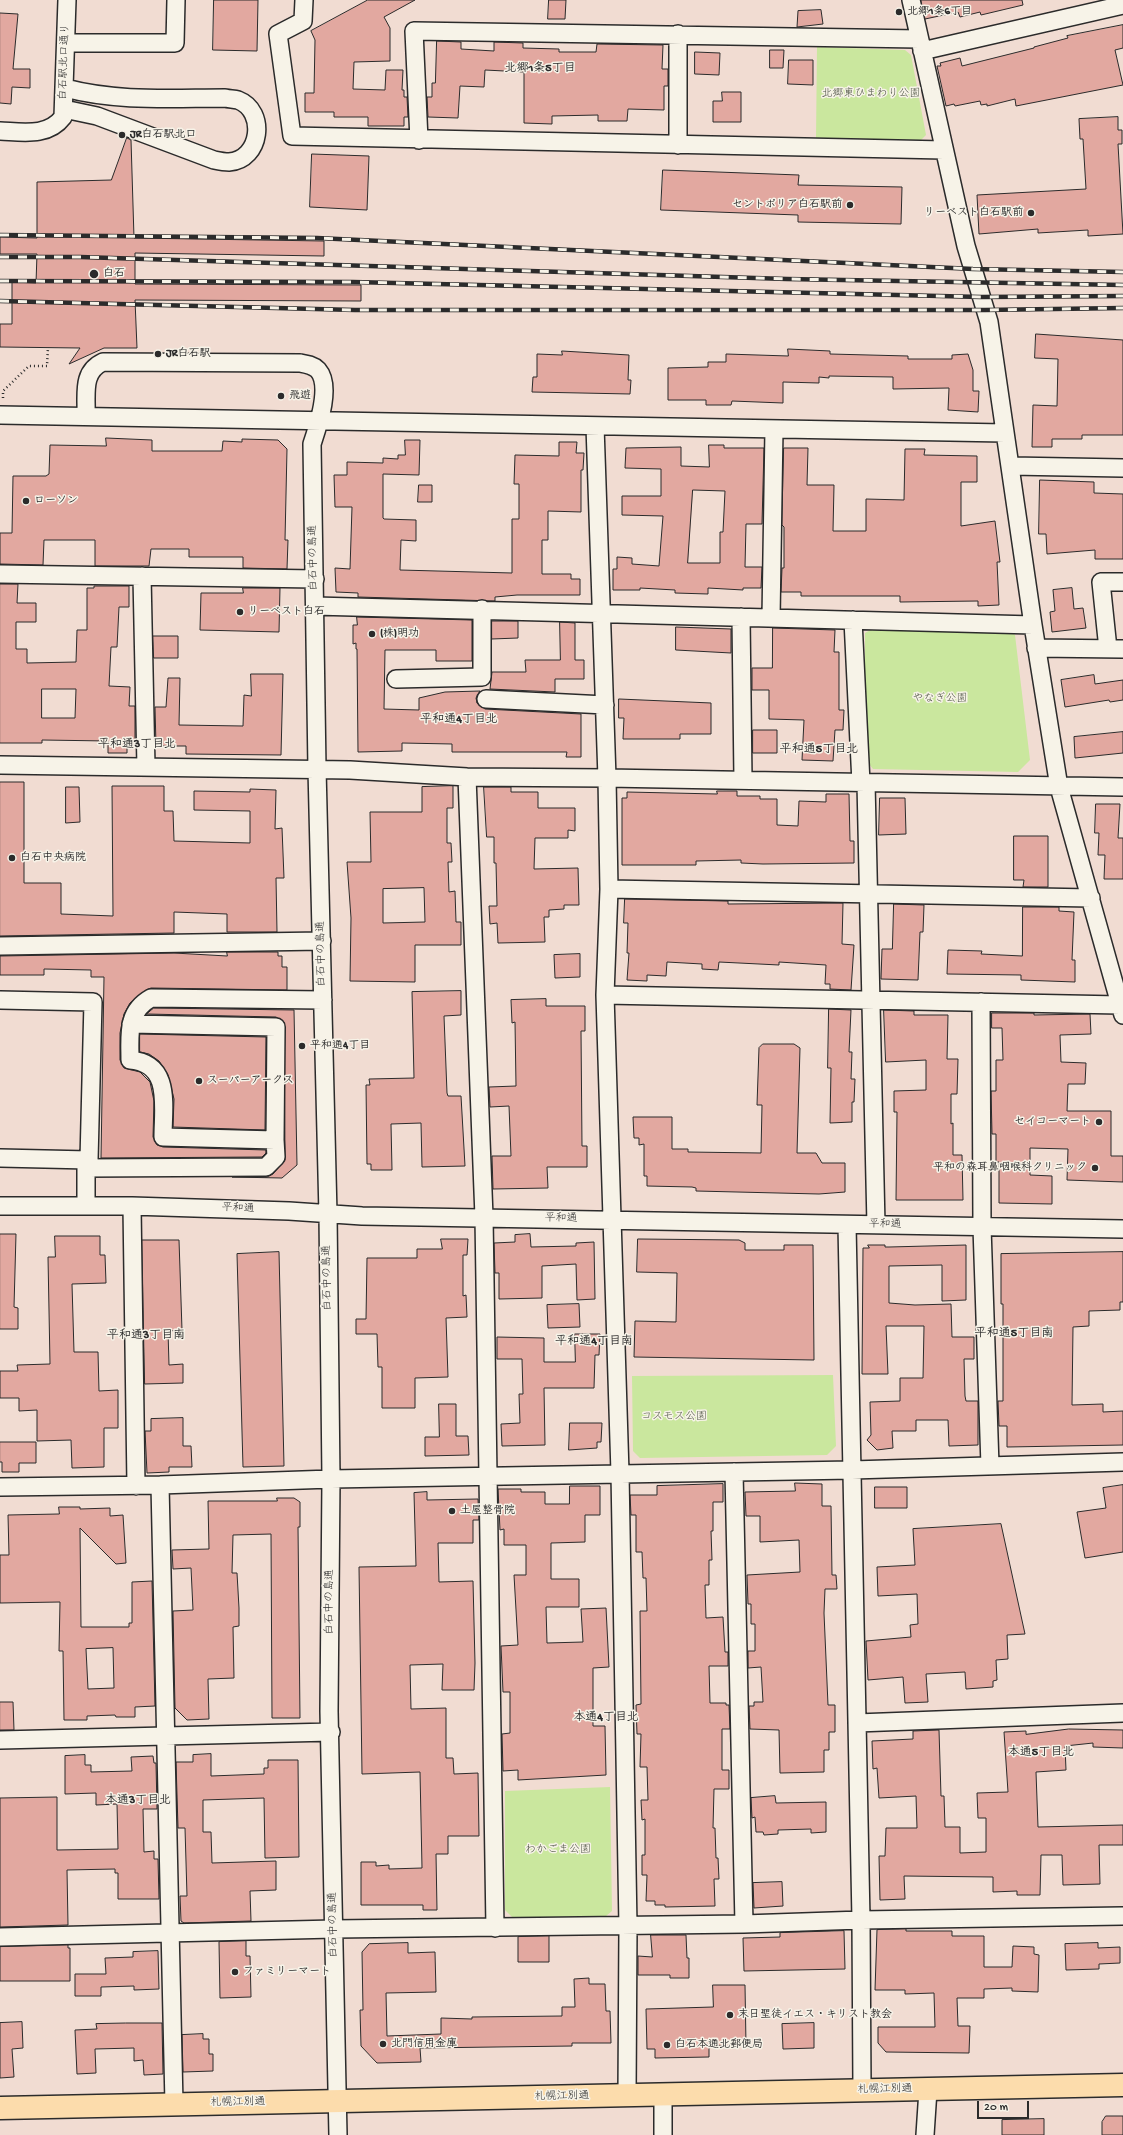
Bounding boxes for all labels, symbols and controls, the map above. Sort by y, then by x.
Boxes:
place label: 北郷1条6丁目 [907,5,972,19]
marker: 北郷1条6丁目 [894,7,904,17]
street label: 白石駅北口通り [57,23,73,101]
district label: 北郷1条5丁目 [504,62,576,76]
park label: 北郷東ひまわり公園 [822,87,920,101]
place label: JR白石駅北口 [130,128,197,142]
marker: JR白石駅北口 [117,130,127,140]
place label: セントポリア白石駅前 [732,198,842,212]
marker: セントポリア白石駅前 [845,200,855,210]
place label: リーベスト白石駅前 [924,206,1023,220]
marker: リーベスト白石駅前 [1026,208,1036,218]
place label: 白石 [103,267,125,281]
marker: 白石 [88,268,100,280]
place label: JR白石駅 [166,347,211,361]
marker: JR白石駅 [153,349,163,359]
place label: 飛遊 [289,389,311,403]
marker: 飛遊 [276,391,286,401]
place label: ローソン [34,494,78,508]
marker: ローソン [21,496,31,506]
street label: 白石中の島通 [307,525,321,591]
place label: リーベスト白石 [248,605,325,619]
marker: リーベスト白石 [235,607,245,617]
place label: (株)明功 [380,627,419,641]
marker: (株)明功 [367,629,377,639]
park label: やなぎ公園 [913,692,967,706]
district label: 平和通4丁目北 [420,713,498,727]
district label: 平和通3丁目北 [98,738,176,752]
district label: 平和通5丁目北 [780,743,858,757]
place label: 白石中央病院 [20,851,86,865]
marker: 白石中央病院 [7,853,17,863]
street label: 白石中の島通 [315,921,329,987]
place label: 平和通4丁目 [310,1039,370,1053]
marker: 平和通4丁目 [297,1041,307,1051]
place label: スーパーアークス [207,1074,294,1088]
marker: スーパーアークス [194,1076,204,1086]
place label: セイコーマート [1014,1115,1091,1129]
marker: セイコーマート [1094,1117,1104,1127]
place label: 平和の森耳鼻咽喉科クリニック [933,1161,1087,1175]
marker: 平和の森耳鼻咽喉科クリニック [1090,1163,1100,1173]
street label: 平和通 [221,1202,255,1216]
street label: 平和通 [544,1212,578,1226]
street label: 平和通 [868,1218,902,1232]
street label: 白石中の島通 [321,1245,335,1311]
district label: 平和通5丁目南 [975,1327,1053,1341]
district label: 平和通3丁目南 [107,1329,185,1343]
district label: 平和通4丁目南 [555,1335,633,1349]
park label: コスモス公園 [641,1410,707,1424]
place label: 土屋整骨院 [460,1504,515,1518]
marker: 土屋整骨院 [447,1506,457,1516]
street label: 白石中の島通 [323,1569,337,1635]
district label: 本通4丁目北 [573,1711,639,1725]
district label: 本通5丁目北 [1008,1746,1074,1760]
district label: 本通3丁目北 [105,1794,171,1808]
park label: わかごま公園 [525,1843,591,1857]
street label: 白石中の島通 [327,1892,341,1958]
place label: ファミリーマート [243,1965,331,1979]
marker: ファミリーマート [230,1967,240,1977]
place label: 末日聖徒イエス・キリスト教会 [738,2008,892,2022]
marker: 末日聖徒イエス・キリスト教会 [725,2010,735,2020]
place label: 北門信用金庫 [391,2037,457,2051]
place label: 白石本通北郵便局 [675,2038,763,2052]
marker: 北門信用金庫 [378,2039,388,2049]
marker: 白石本通北郵便局 [662,2040,672,2050]
street label: 札幌江別通 [857,2083,913,2097]
street label: 札幌江別通 [534,2090,590,2104]
scale bar [979,2093,1031,2119]
street label: 札幌江別通 [210,2096,266,2110]
text: 20 m [984,2101,1008,2115]

